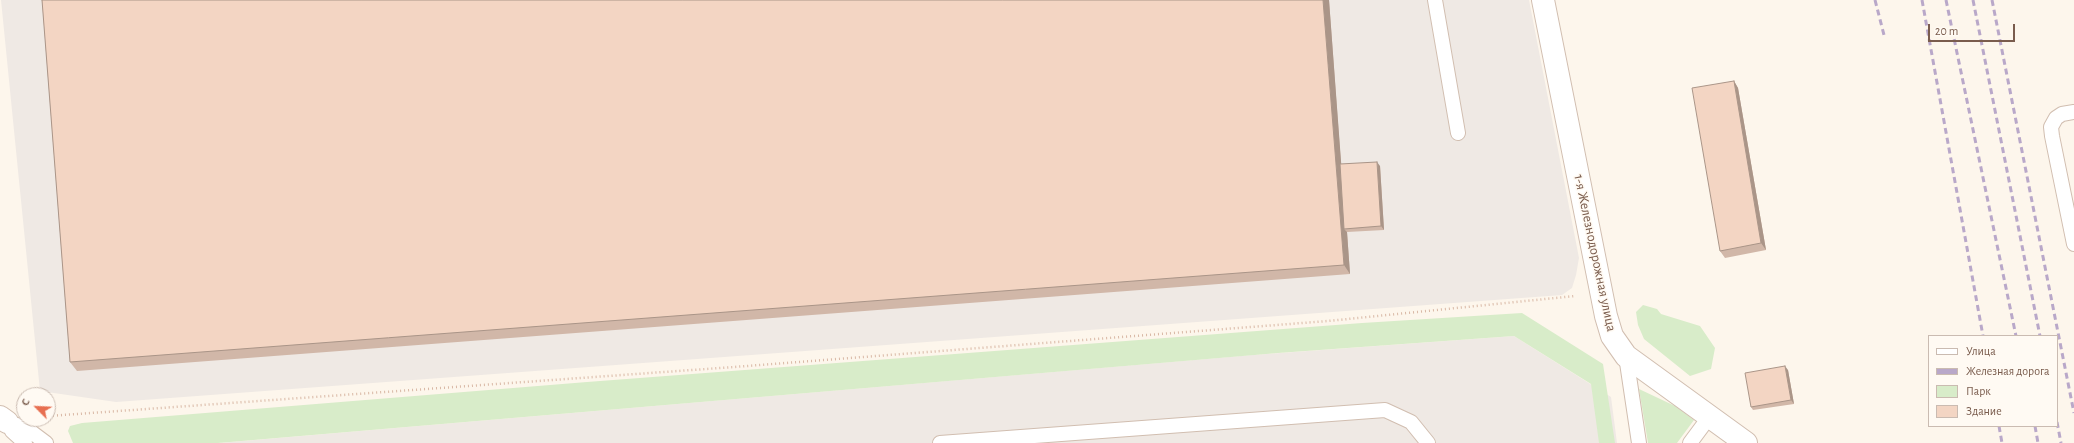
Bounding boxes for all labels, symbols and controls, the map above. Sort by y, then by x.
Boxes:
scale bar [1930,16,2017,42]
text: 20 m [1935,25,1958,37]
street label: 1-я Железнодорожная улица [1570,173,1620,333]
legend [1928,335,2058,427]
text: Улица [1966,345,1996,357]
text: Железная дорога [1966,365,2050,377]
text: Парк [1966,385,1991,397]
north arrow [16,387,56,427]
text: С [19,397,32,407]
text: Здание [1966,405,2002,417]

